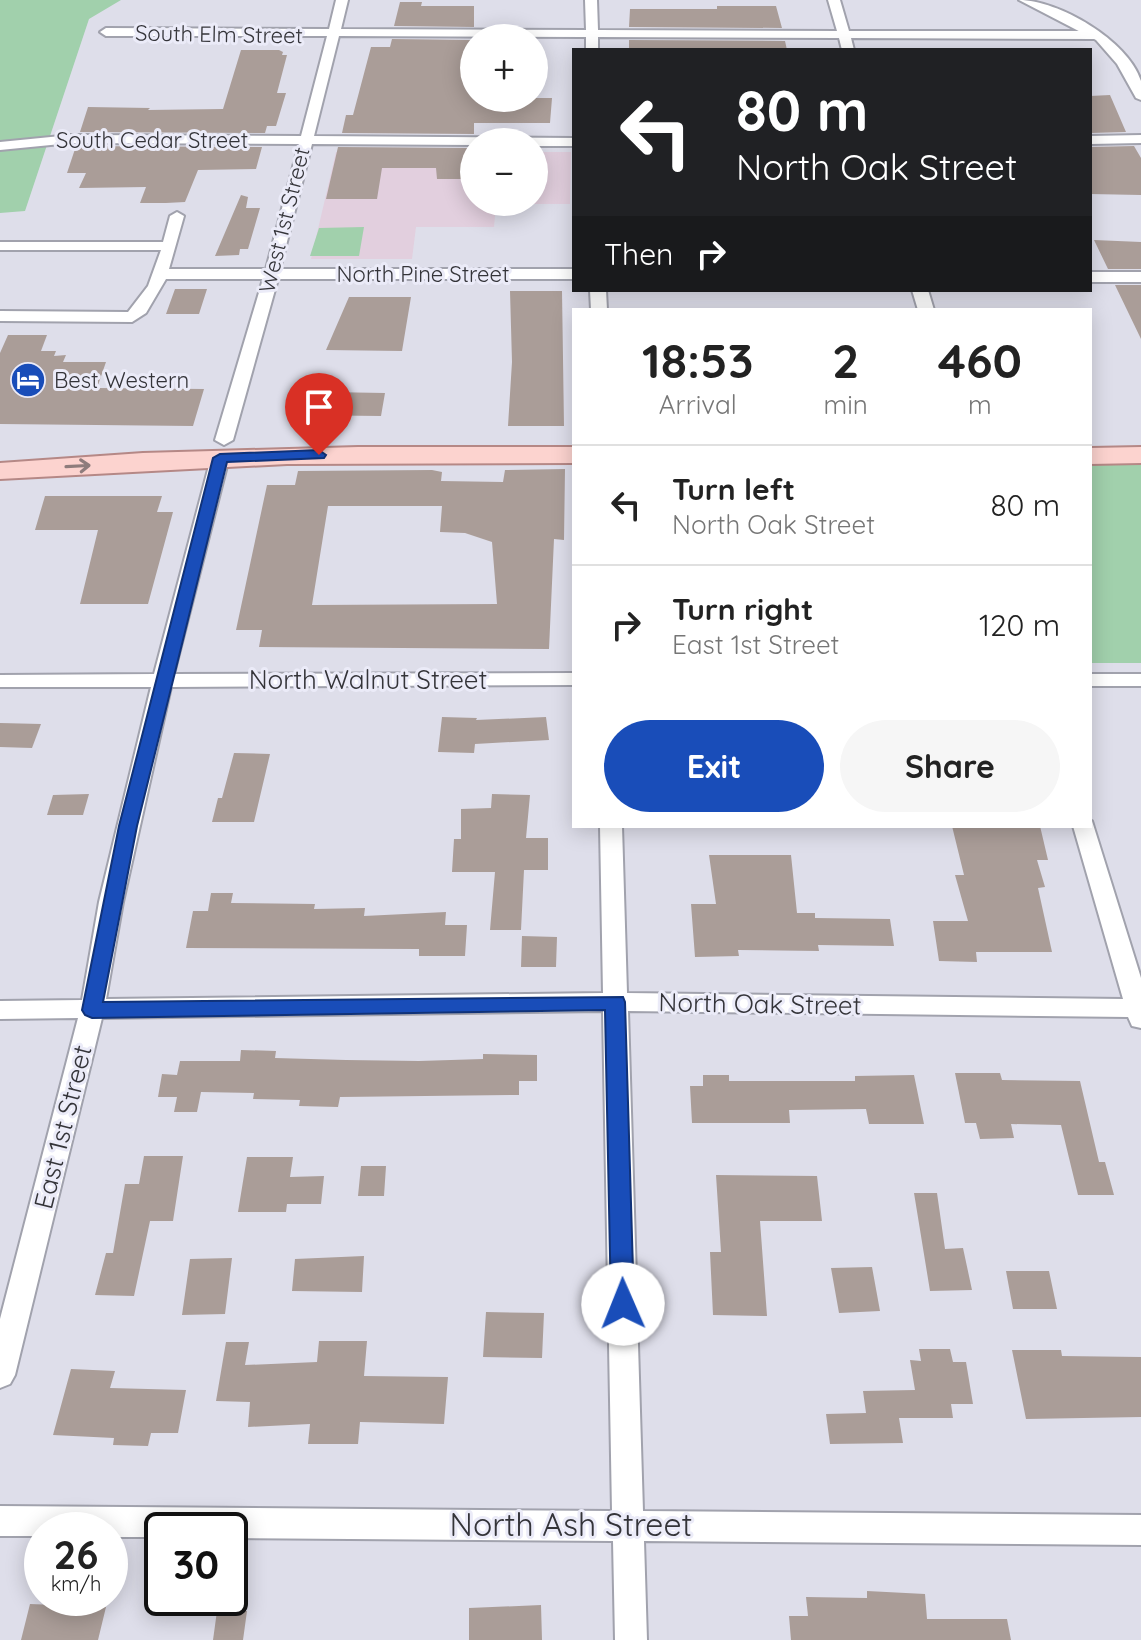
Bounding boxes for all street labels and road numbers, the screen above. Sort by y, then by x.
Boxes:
street label: South Elm Street [135,19,303,49]
street label: South Cedar Street [56,126,248,154]
street label: West 1st Street [252,144,316,296]
street label: North Pine Street [337,260,509,288]
street label: North Walnut Street [249,663,487,696]
street label: North Oak Street [658,985,862,1022]
street label: East 1st Street [26,1042,99,1212]
street label: North Ash Street [450,1504,692,1544]

